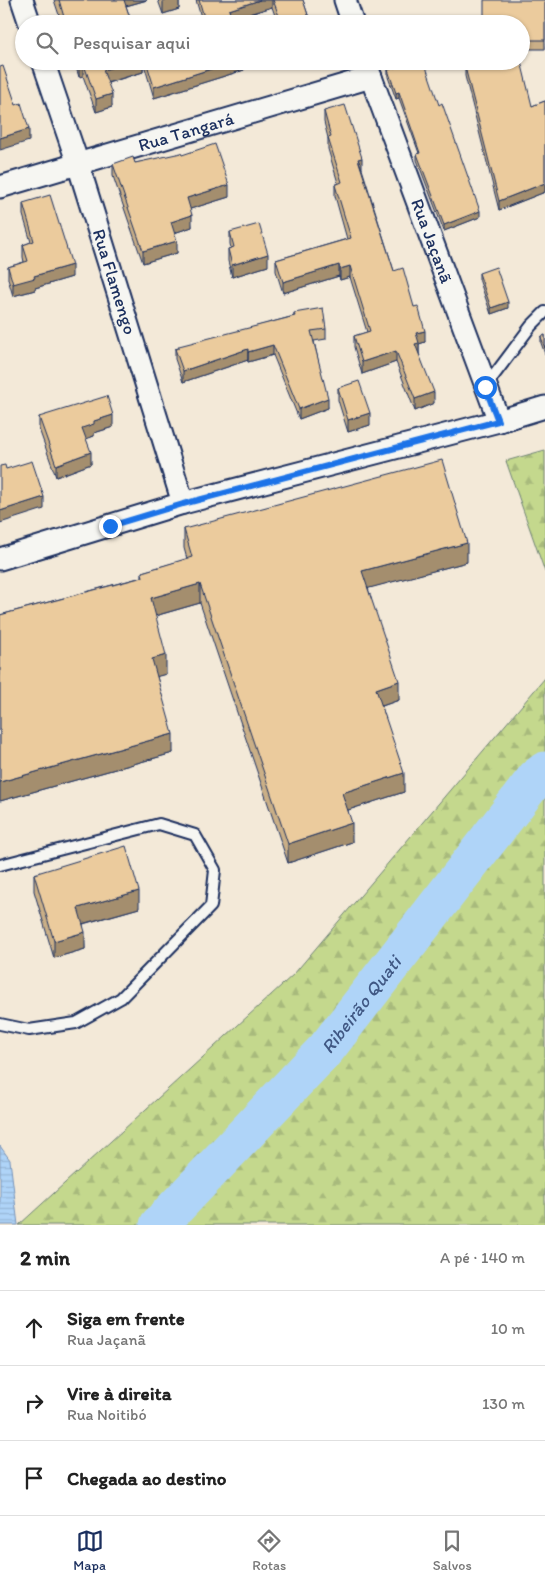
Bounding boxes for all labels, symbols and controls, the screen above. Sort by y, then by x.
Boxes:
search box [15,15,530,70]
icon: search [33,29,61,57]
text: Pesquisar aqui [73,31,190,54]
street label: Rua Tangará [136,107,237,156]
street label: Rua Jaçanã [406,195,458,287]
street label: Rua Flamengo [88,226,141,337]
route start [474,376,497,399]
route end [99,515,122,538]
water label: Ribeirão Quati [316,950,407,1058]
text: 2 min [20,1245,70,1270]
text: A pé · 140 m [440,1248,525,1267]
text: Siga em frente [67,1307,185,1330]
icon: ahead [20,1314,48,1342]
text: 10 m [491,1319,525,1338]
text: Rua Jaçanã [67,1330,146,1349]
text: Vire à direita [67,1382,172,1405]
icon: right [20,1389,48,1417]
text: 130 m [482,1394,525,1413]
text: Rua Noitibó [67,1405,147,1424]
icon: arrive [20,1464,48,1492]
text: Chegada ao destino [67,1467,226,1490]
tab: Mapa [73,1527,106,1574]
tab: Rotas [252,1527,286,1574]
tab: Salvos [433,1527,472,1574]

